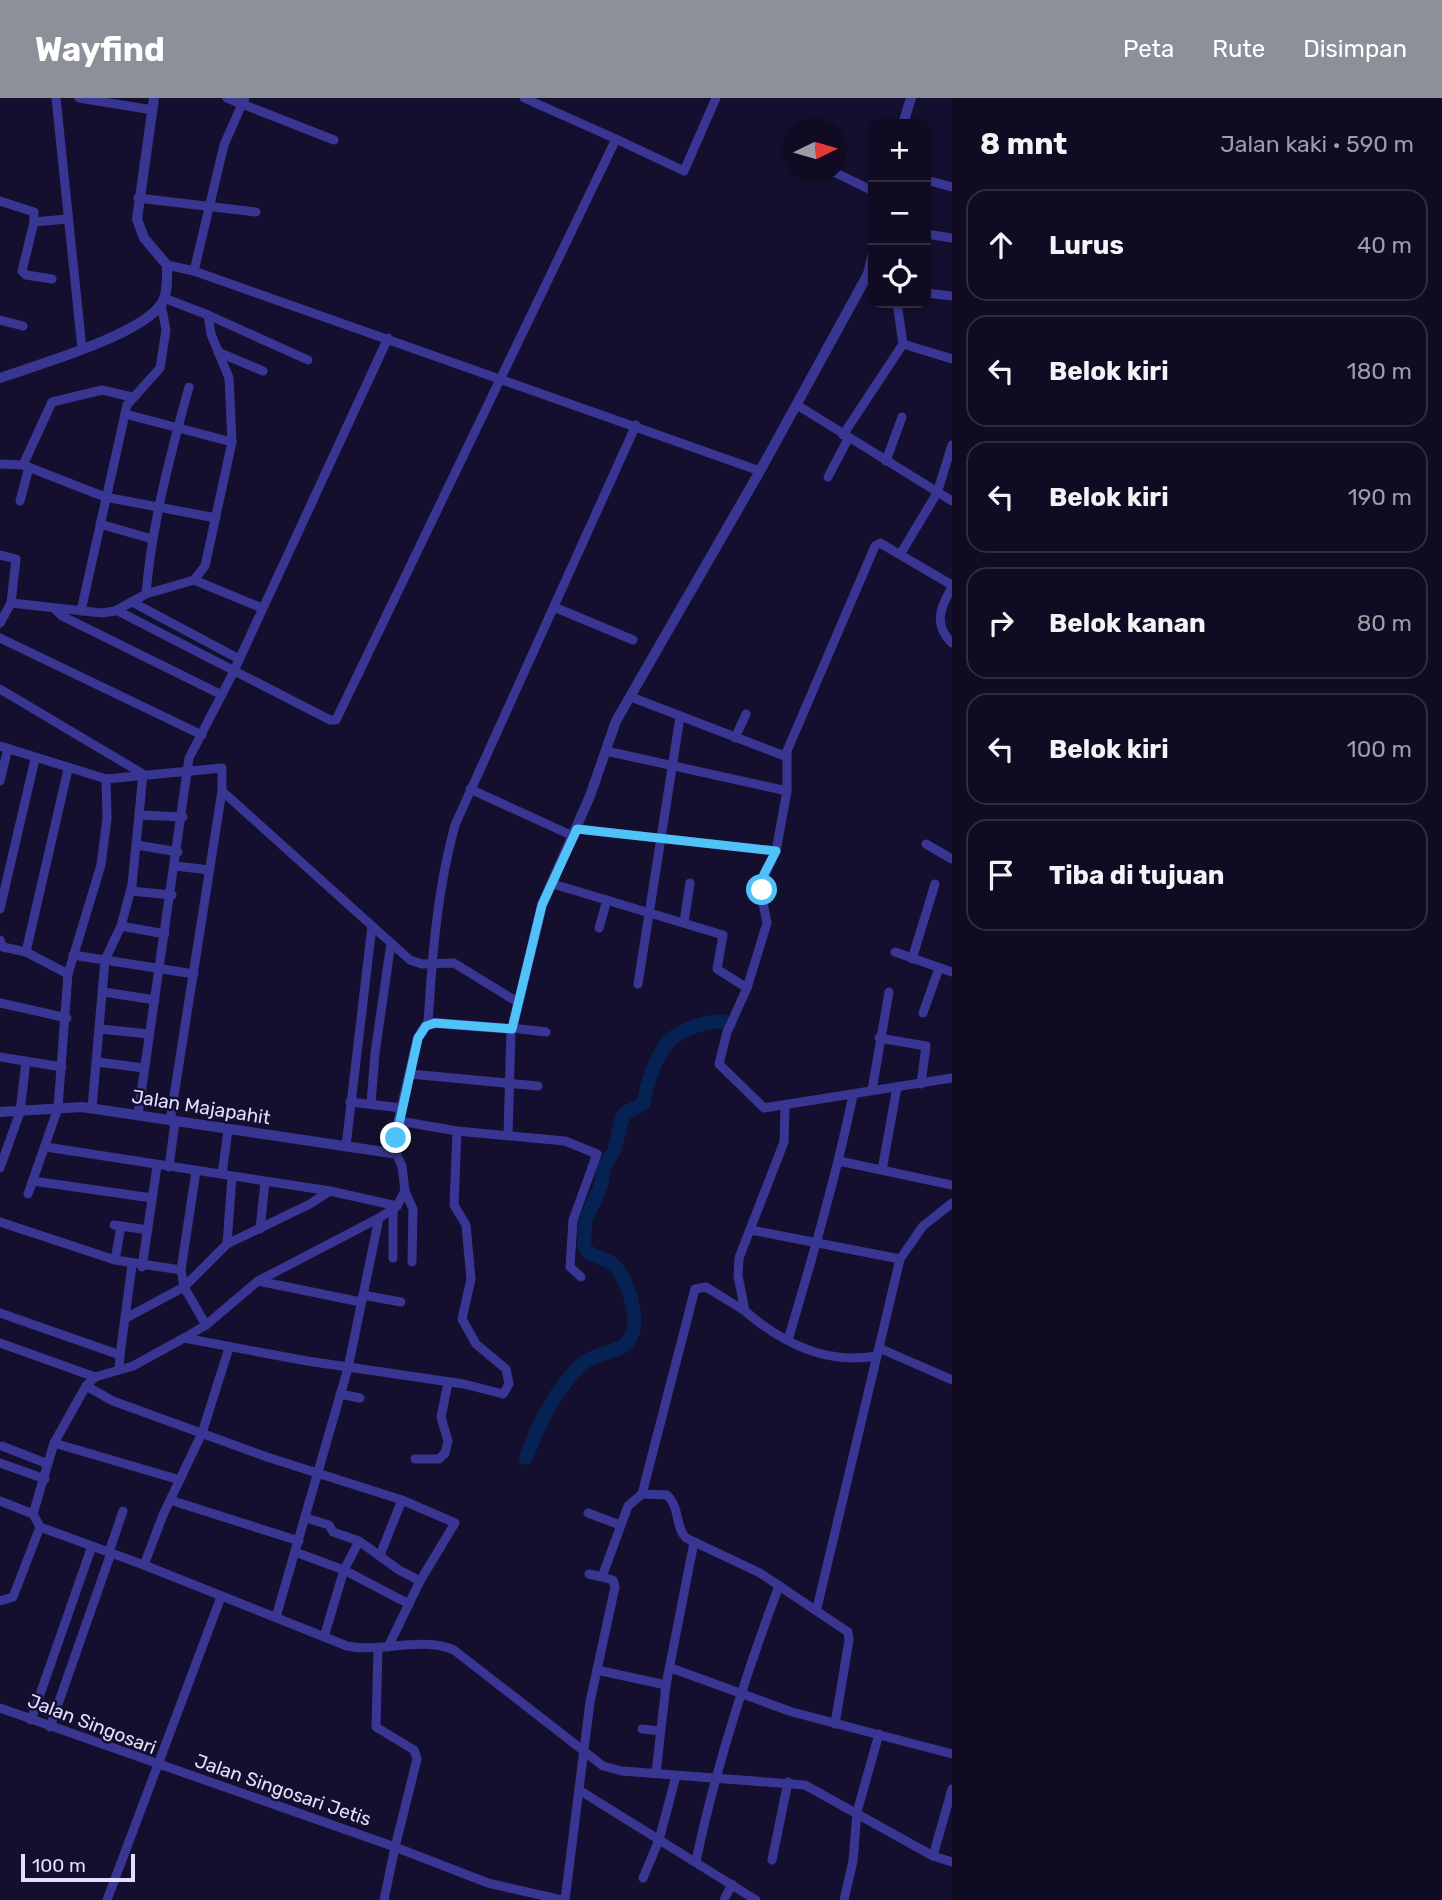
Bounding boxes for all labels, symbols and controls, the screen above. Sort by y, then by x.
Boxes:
text: Wayfind [35,30,165,69]
text: Peta [1123,35,1174,63]
text: Rute [1212,35,1265,63]
text: Disimpan [1303,35,1407,63]
north arrow [784,119,847,182]
map controls [868,119,931,308]
button: + [868,119,931,182]
text: 8 mnt [980,126,1067,162]
text: Jalan kaki · 590 m [1220,130,1414,158]
button: − [868,182,931,245]
icon: ahead [982,226,1020,264]
text: Lurus [1049,230,1124,261]
text: 40 m [1357,231,1412,259]
button: locate [868,245,931,308]
icon: left [982,352,1020,390]
text: Belok kiri [1049,356,1169,387]
text: 180 m [1347,357,1412,385]
icon: left [982,478,1020,516]
text: Belok kiri [1049,482,1169,513]
text: 190 m [1348,483,1412,511]
icon: right [982,604,1020,642]
text: Belok kanan [1049,608,1206,639]
text: 80 m [1357,609,1412,637]
icon: left [982,730,1020,768]
text: Belok kiri [1049,734,1169,765]
text: 100 m [1347,735,1412,763]
icon: arrive [982,856,1020,894]
text: Tiba di tujuan [1049,860,1224,891]
route start [746,874,777,905]
street label: Jalan Majapahit [130,1085,273,1129]
route end [380,1122,411,1153]
street label: Jalan Singosari [24,1689,160,1759]
street label: Jalan Singosari Jetis [192,1749,374,1831]
scale bar [21,1851,135,1883]
text: 100 m [32,1854,86,1877]

